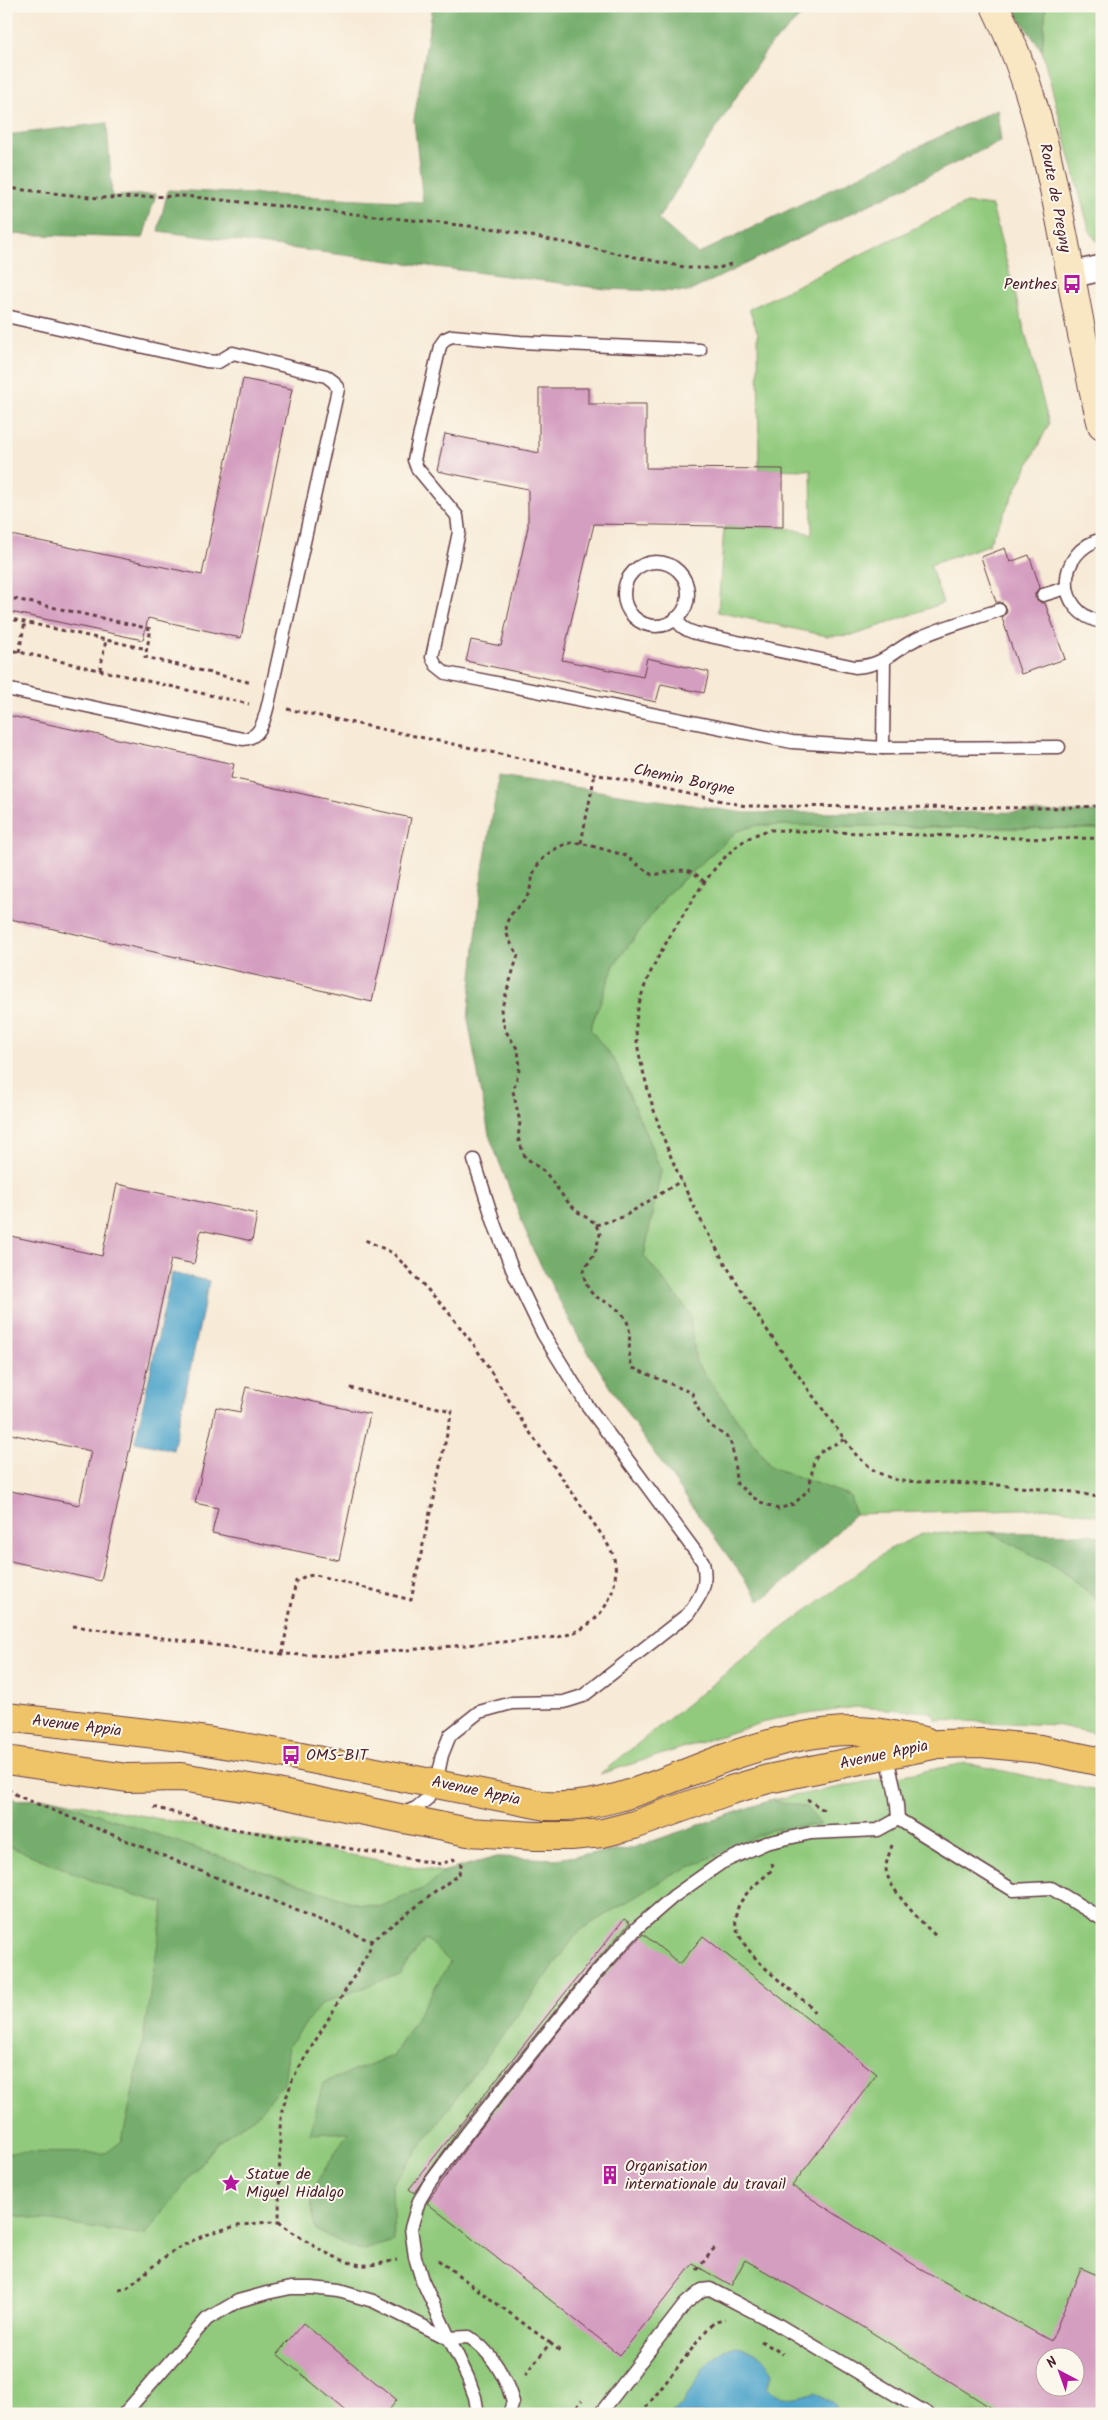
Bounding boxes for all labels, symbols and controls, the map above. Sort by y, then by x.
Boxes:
street label: Route de Pregny [1032,141,1078,255]
place label: Penthes [1004,272,1057,297]
bus stop icon: Penthes [1061,273,1083,295]
street label: Chemin Borgne [631,757,737,803]
street label: Avenue Appia [31,1708,123,1744]
street label: Avenue Appia [837,1733,931,1777]
place label: OMS-BIT [306,1743,369,1768]
bus stop icon: OMS-BIT [280,1744,302,1766]
street label: Avenue Appia [429,1769,523,1813]
place label: Organisation internationale du travail [625,2154,786,2197]
place label: Statue de Miguel Hidalgo [246,2162,344,2205]
building icon: Organisation internationale du travail [599,2164,621,2186]
place icon: Statue de Miguel Hidalgo [220,2172,242,2194]
north arrow [1036,2348,1086,2398]
text: N [1042,2352,1063,2374]

